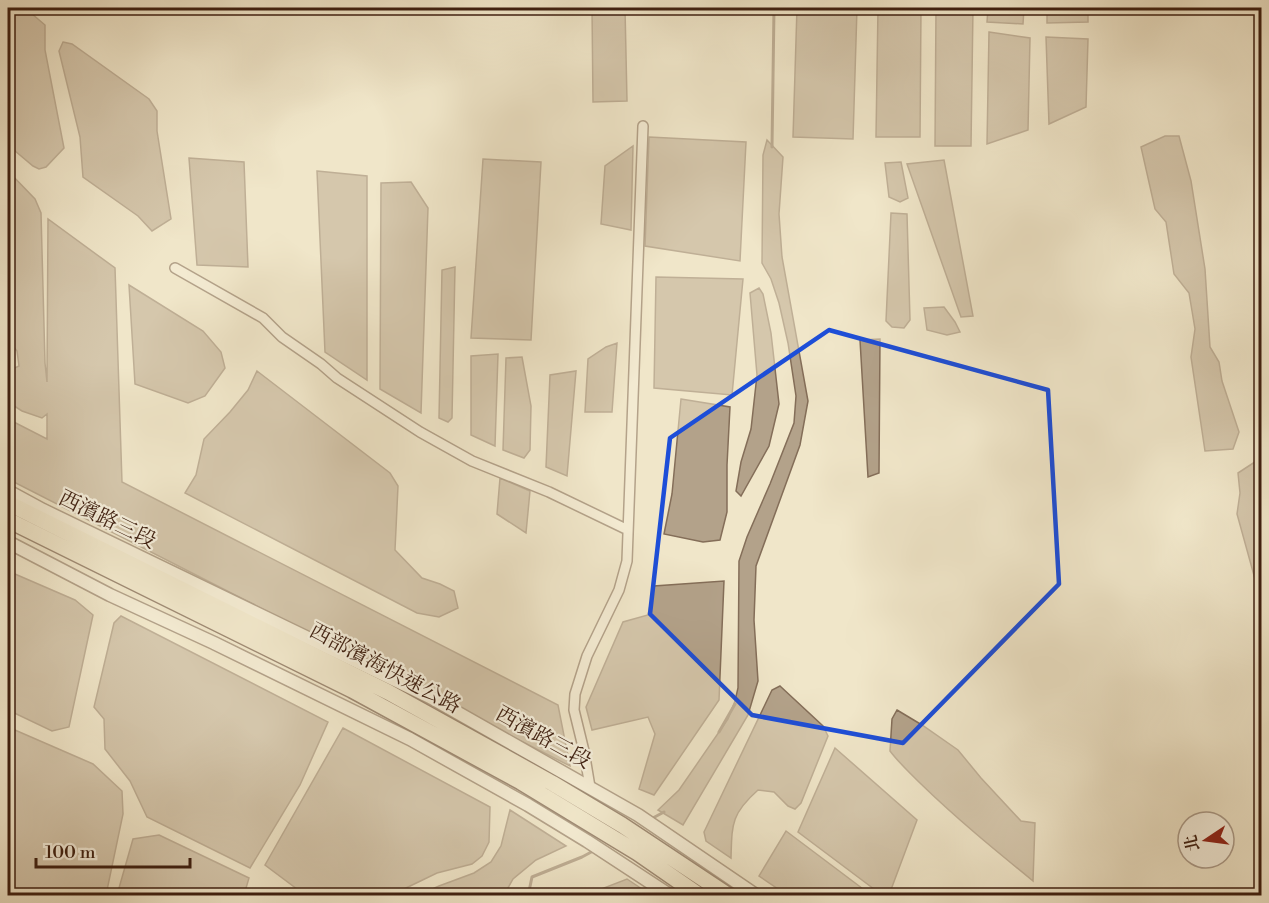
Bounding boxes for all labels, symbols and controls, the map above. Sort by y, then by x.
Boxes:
street label: 西濱路三段 [54,485,160,555]
street label: 西部濱海快速公路 [305,618,465,720]
street label: 西濱路三段 [491,701,595,775]
north arrow [1176,810,1236,870]
scale bar [36,831,190,869]
text: 北 [1181,833,1204,853]
text: 100 m [45,841,96,864]

